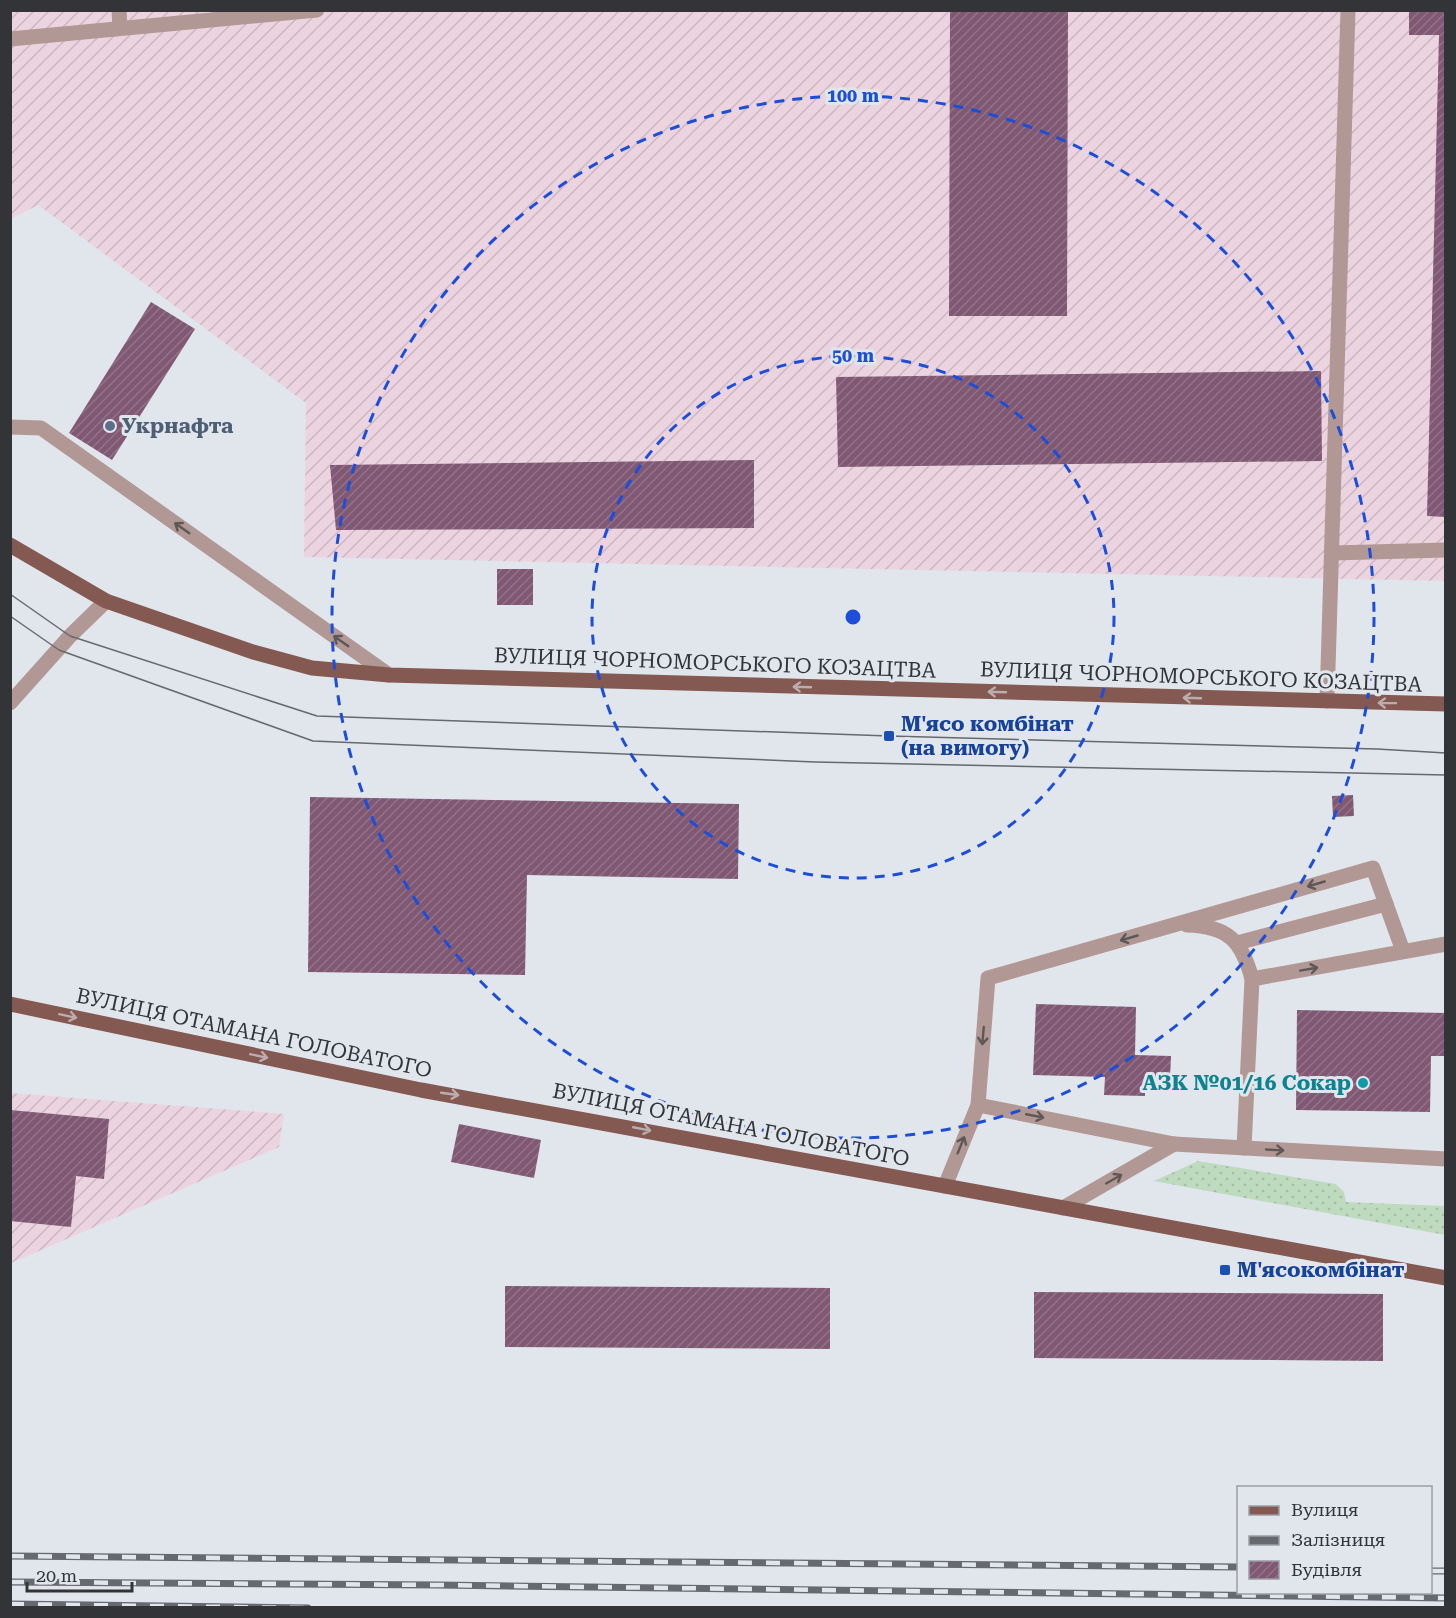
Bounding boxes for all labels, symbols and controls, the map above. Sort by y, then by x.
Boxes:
text: 100 m [827,85,880,106]
text: 50 m [832,345,875,366]
place label: Укрнафта [122,414,234,438]
marker: Укрнафта [103,419,117,433]
one-way arrow [174,522,191,534]
centre of rings [843,607,863,627]
one-way arrow [333,635,349,647]
street label: ВУЛИЦЯ ЧОРНОМОРСЬКОГО КОЗАЦТВА [494,643,937,683]
street label: ВУЛИЦЯ ЧОРНОМОРСЬКОГО КОЗАЦТВА [980,657,1423,697]
one-way arrow [793,681,813,692]
one-way arrow [988,686,1008,698]
one-way arrow [1183,692,1203,703]
one-way arrow [1378,697,1398,709]
place label: М'ясо комбінат (на вимогу) [901,712,1074,760]
marker: М'ясо комбінат (на вимогу) [882,729,896,743]
one-way arrow [1307,879,1326,890]
one-way arrow [1120,933,1139,944]
one-way arrow [1299,963,1318,974]
street label: ВУЛИЦЯ ОТАМАНА ГОЛОВАТОГО [74,984,434,1082]
one-way arrow [57,1011,77,1022]
one-way arrow [977,1026,988,1046]
one-way arrow [248,1051,268,1062]
place label: АЗК №01/16 Сокар [1143,1071,1351,1095]
marker: АЗК №01/16 Сокар [1356,1076,1370,1090]
street label: ВУЛИЦЯ ОТАМАНА ГОЛОВАТОГО [550,1079,912,1171]
one-way arrow [439,1089,459,1100]
one-way arrow [1025,1111,1044,1122]
one-way arrow [631,1124,651,1135]
one-way arrow [957,1136,968,1155]
one-way arrow [1264,1144,1284,1155]
one-way arrow [1105,1172,1122,1184]
place label: М'ясокомбінат [1237,1258,1405,1282]
marker: М'ясокомбінат [1218,1263,1232,1277]
legend [1237,1486,1432,1594]
text: Вулиця [1291,1499,1358,1520]
text: Залізниця [1291,1529,1385,1550]
scale bar [27,1555,132,1593]
text: Будівля [1291,1559,1362,1580]
text: 20 m [36,1565,77,1586]

